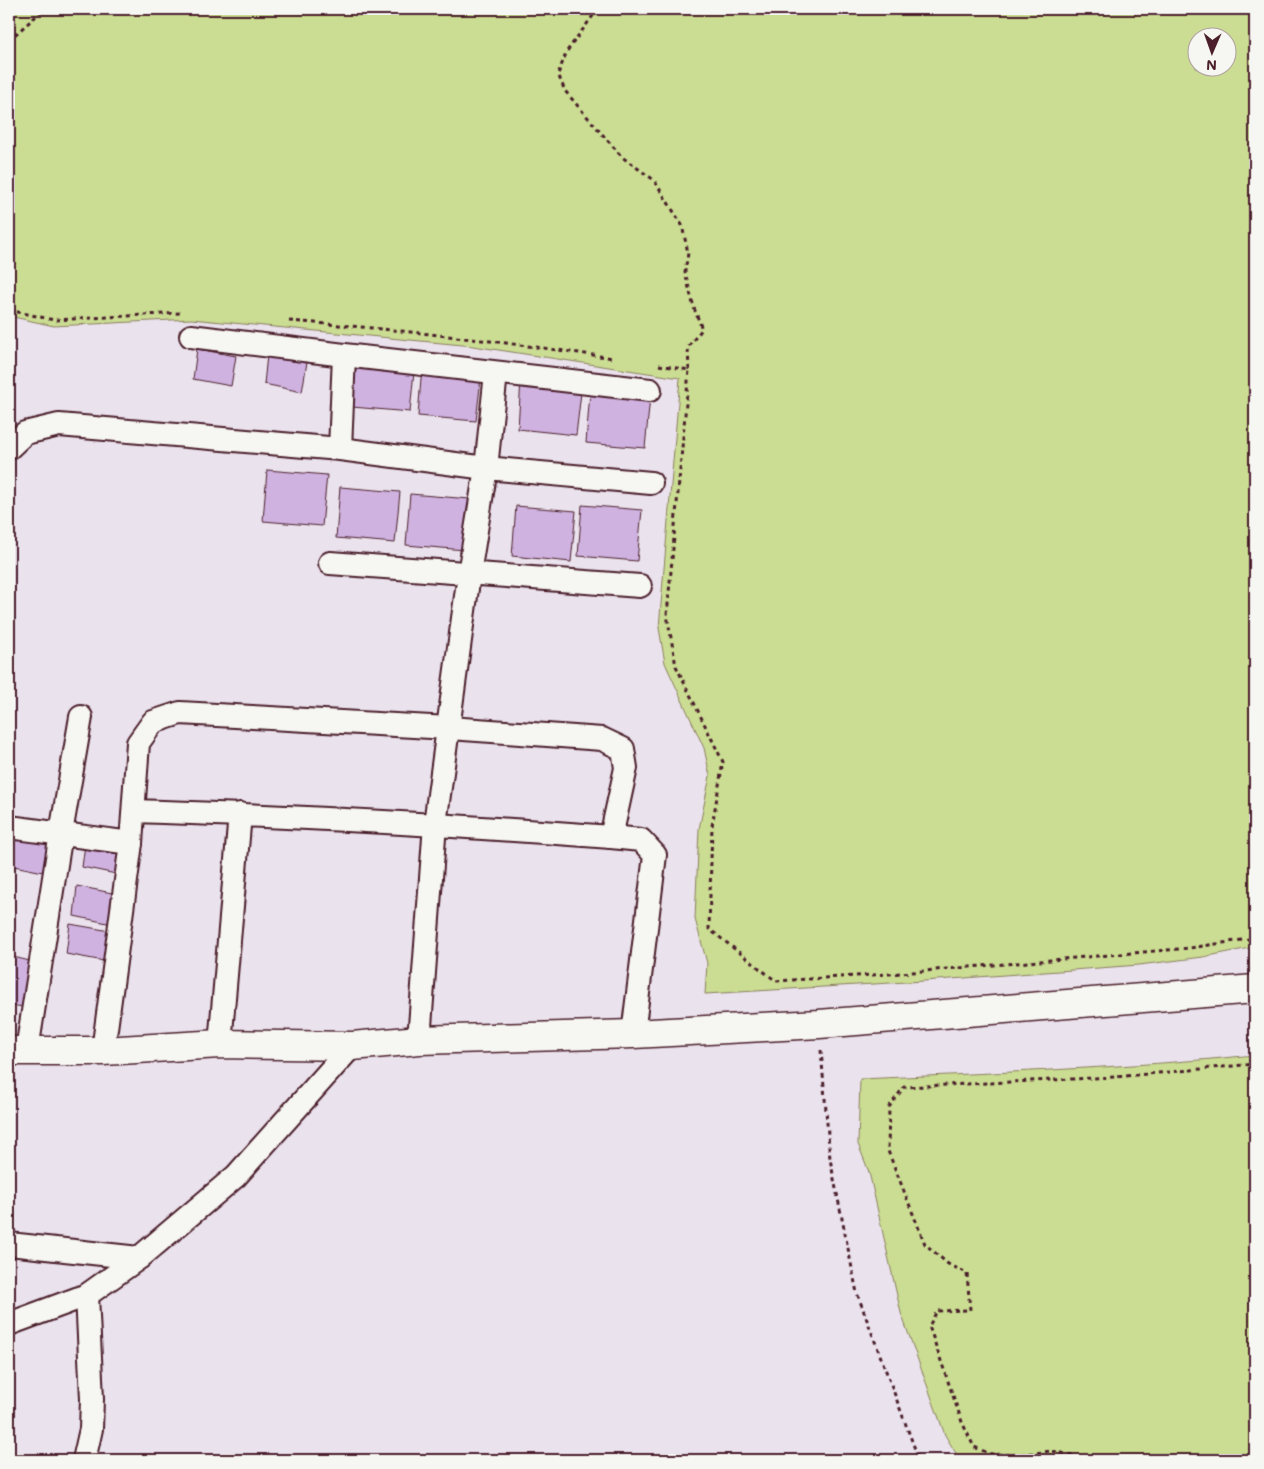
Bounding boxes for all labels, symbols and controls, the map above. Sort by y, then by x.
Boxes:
north arrow [1186,28,1236,78]
text: N [1206,56,1217,75]

